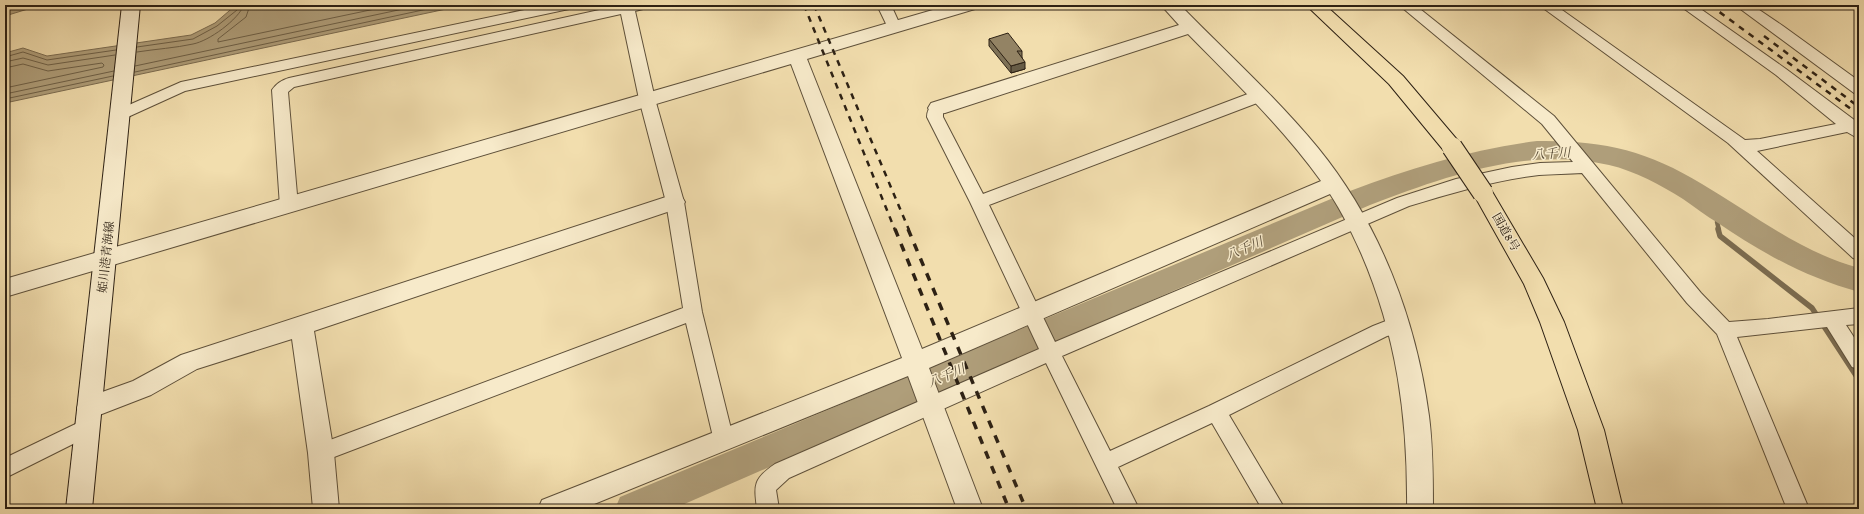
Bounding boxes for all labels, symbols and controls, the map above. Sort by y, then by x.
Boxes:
water label: 八千川 [1531,144,1573,163]
street label: 国道8号 [1489,210,1523,254]
street label: 姫川港青海線 [94,220,118,294]
water label: 八千川 [1223,232,1267,264]
water label: 八千川 [925,359,969,391]

